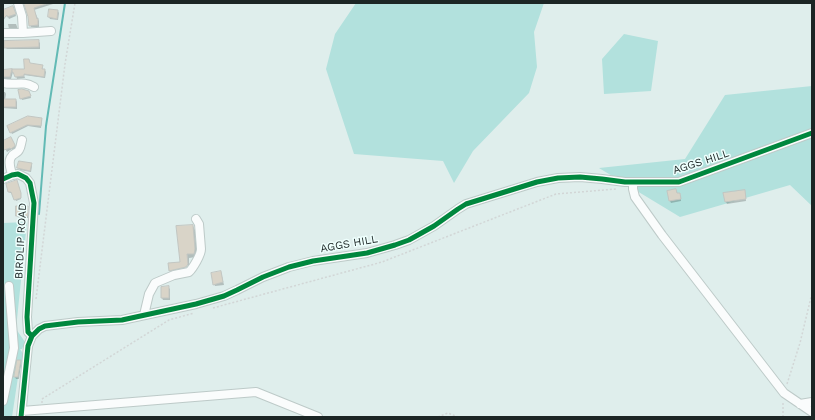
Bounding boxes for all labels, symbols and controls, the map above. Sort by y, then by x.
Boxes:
street label: AGGS HILL [671,147,731,177]
street label: BIRDLIP ROAD [12,203,30,279]
street label: AGGS HILL [319,232,379,256]

